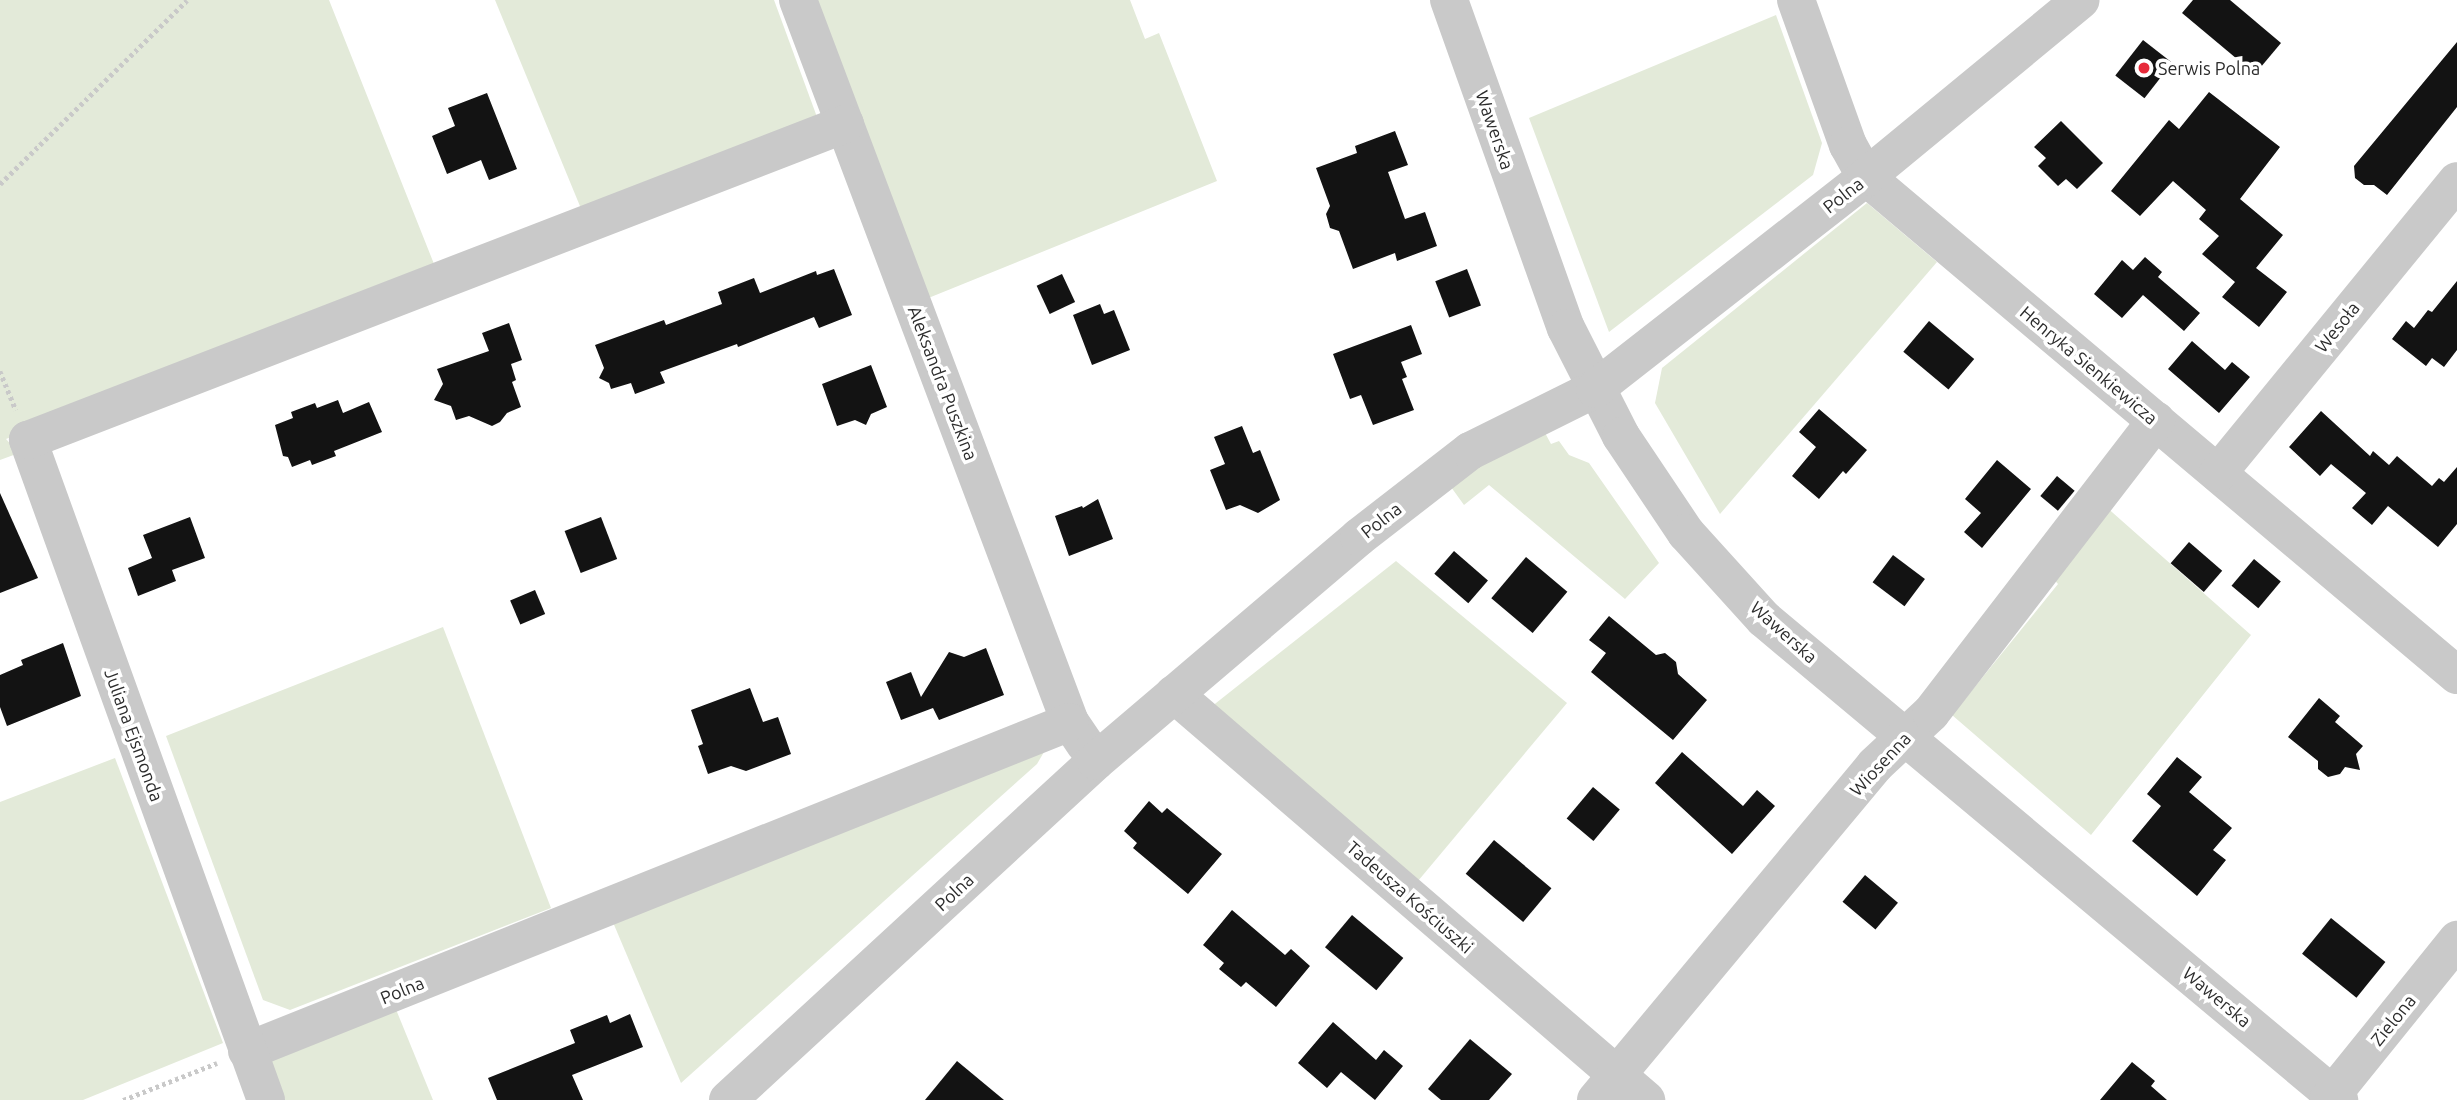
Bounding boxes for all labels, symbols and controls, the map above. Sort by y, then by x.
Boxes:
place label: Serwis Polna [2158,57,2260,79]
marker: Serwis Polna [2136,60,2152,76]
street label: Wawerska [1471,88,1519,172]
street label: Polna [1818,173,1868,217]
street label: Wesoła [2310,297,2364,357]
street label: Henryka Sienkiewicza [2016,301,2162,429]
street label: Aleksandra Puszkina [904,303,982,463]
street label: Polna [1356,498,1406,542]
street label: Wawerska [1746,596,1822,668]
street label: Juliana Ejsmonda [100,666,168,804]
street label: Wiosenna [1845,728,1915,800]
street label: Tadeusza Kościuszki [1342,836,1478,958]
street label: Polna [930,869,978,915]
street label: Wawerska [2179,962,2255,1032]
street label: Polna [377,971,427,1009]
street label: Zielona [2366,990,2420,1050]

